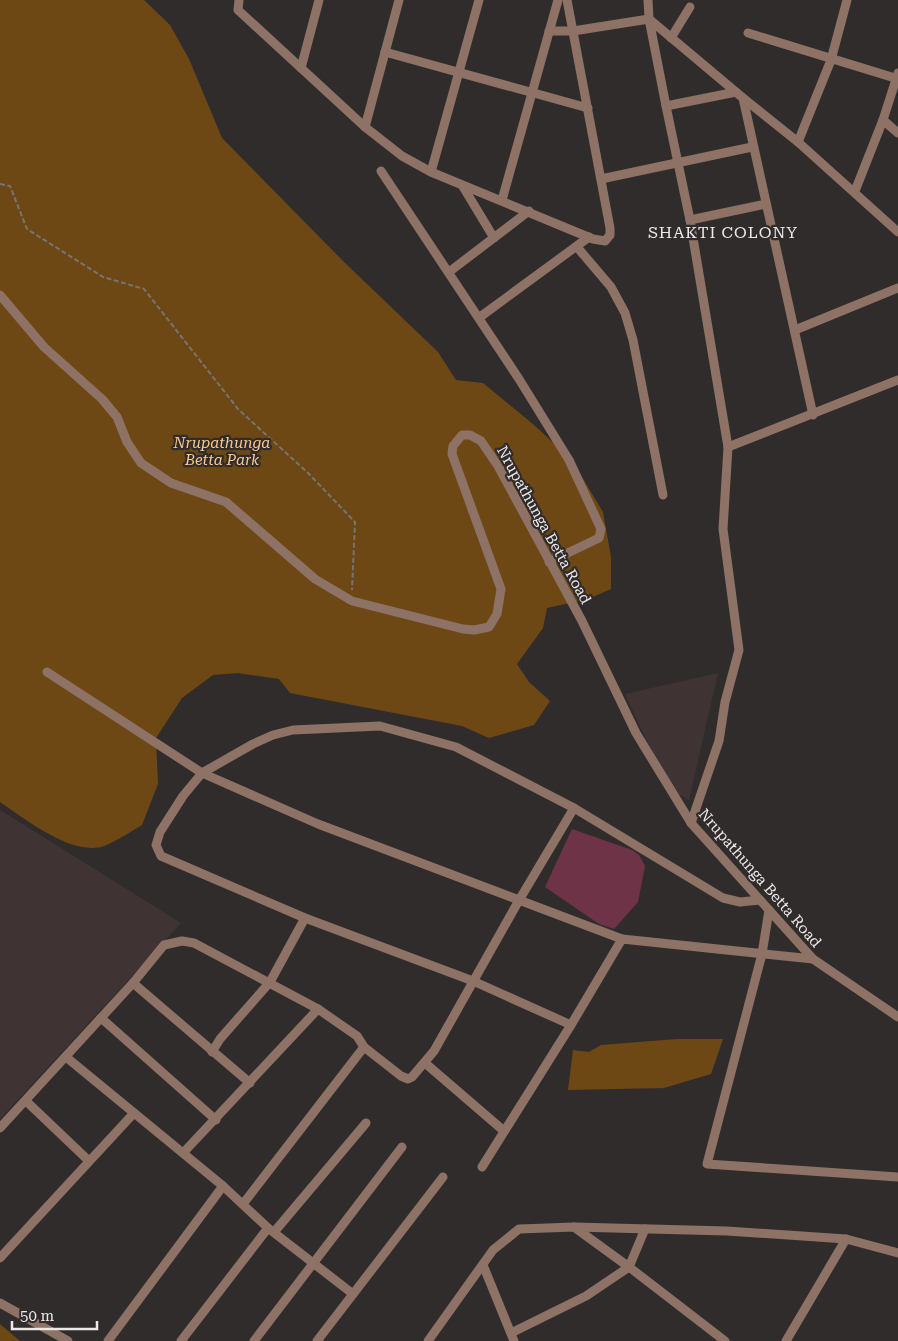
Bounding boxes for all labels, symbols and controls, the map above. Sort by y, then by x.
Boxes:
district label: SHAKTI COLONY [648,223,798,242]
park label: Nrupathunga Betta Park [173,434,270,469]
street label: Nrupathunga Betta Road [493,443,595,608]
street label: Nrupathunga Betta Road [695,805,825,951]
scale bar [12,1298,98,1330]
text: 50 m [20,1307,55,1325]

